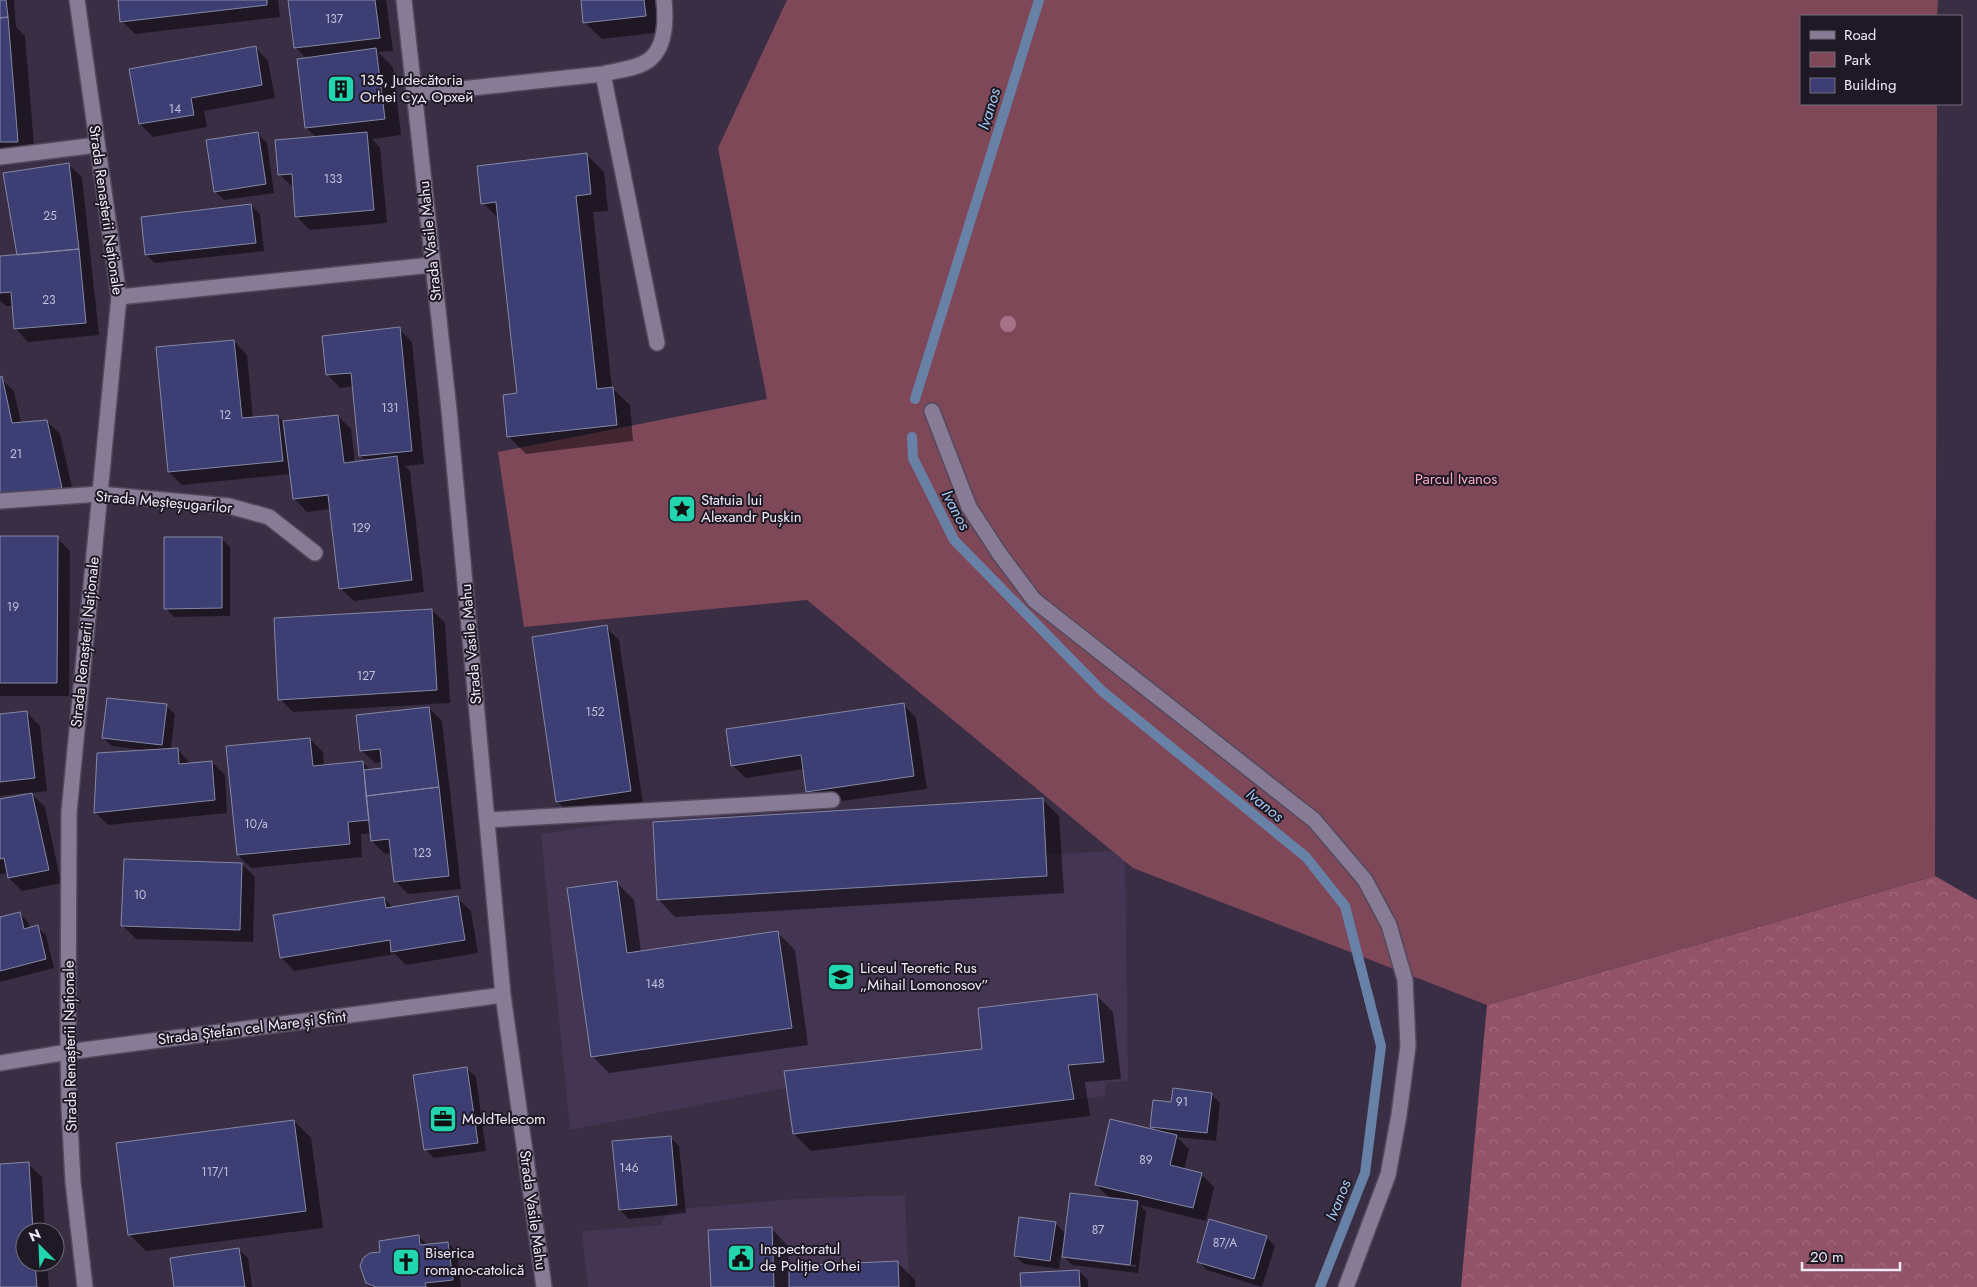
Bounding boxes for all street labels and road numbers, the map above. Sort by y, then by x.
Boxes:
street label: Strada Renașterii Naționale [83,124,129,297]
street label: Strada Vasile Mahu [413,180,447,302]
street label: Strada Meșteșugarilor [95,485,234,519]
street label: Strada Renașterii Naționale [65,555,105,728]
street label: Strada Vasile Mahu [455,583,487,705]
street label: Strada Renașterii Naționale [58,960,82,1132]
street label: Strada Ștefan cel Mare și Sfînt [157,1005,348,1050]
street label: Strada Vasile Mahu [514,1149,552,1271]

